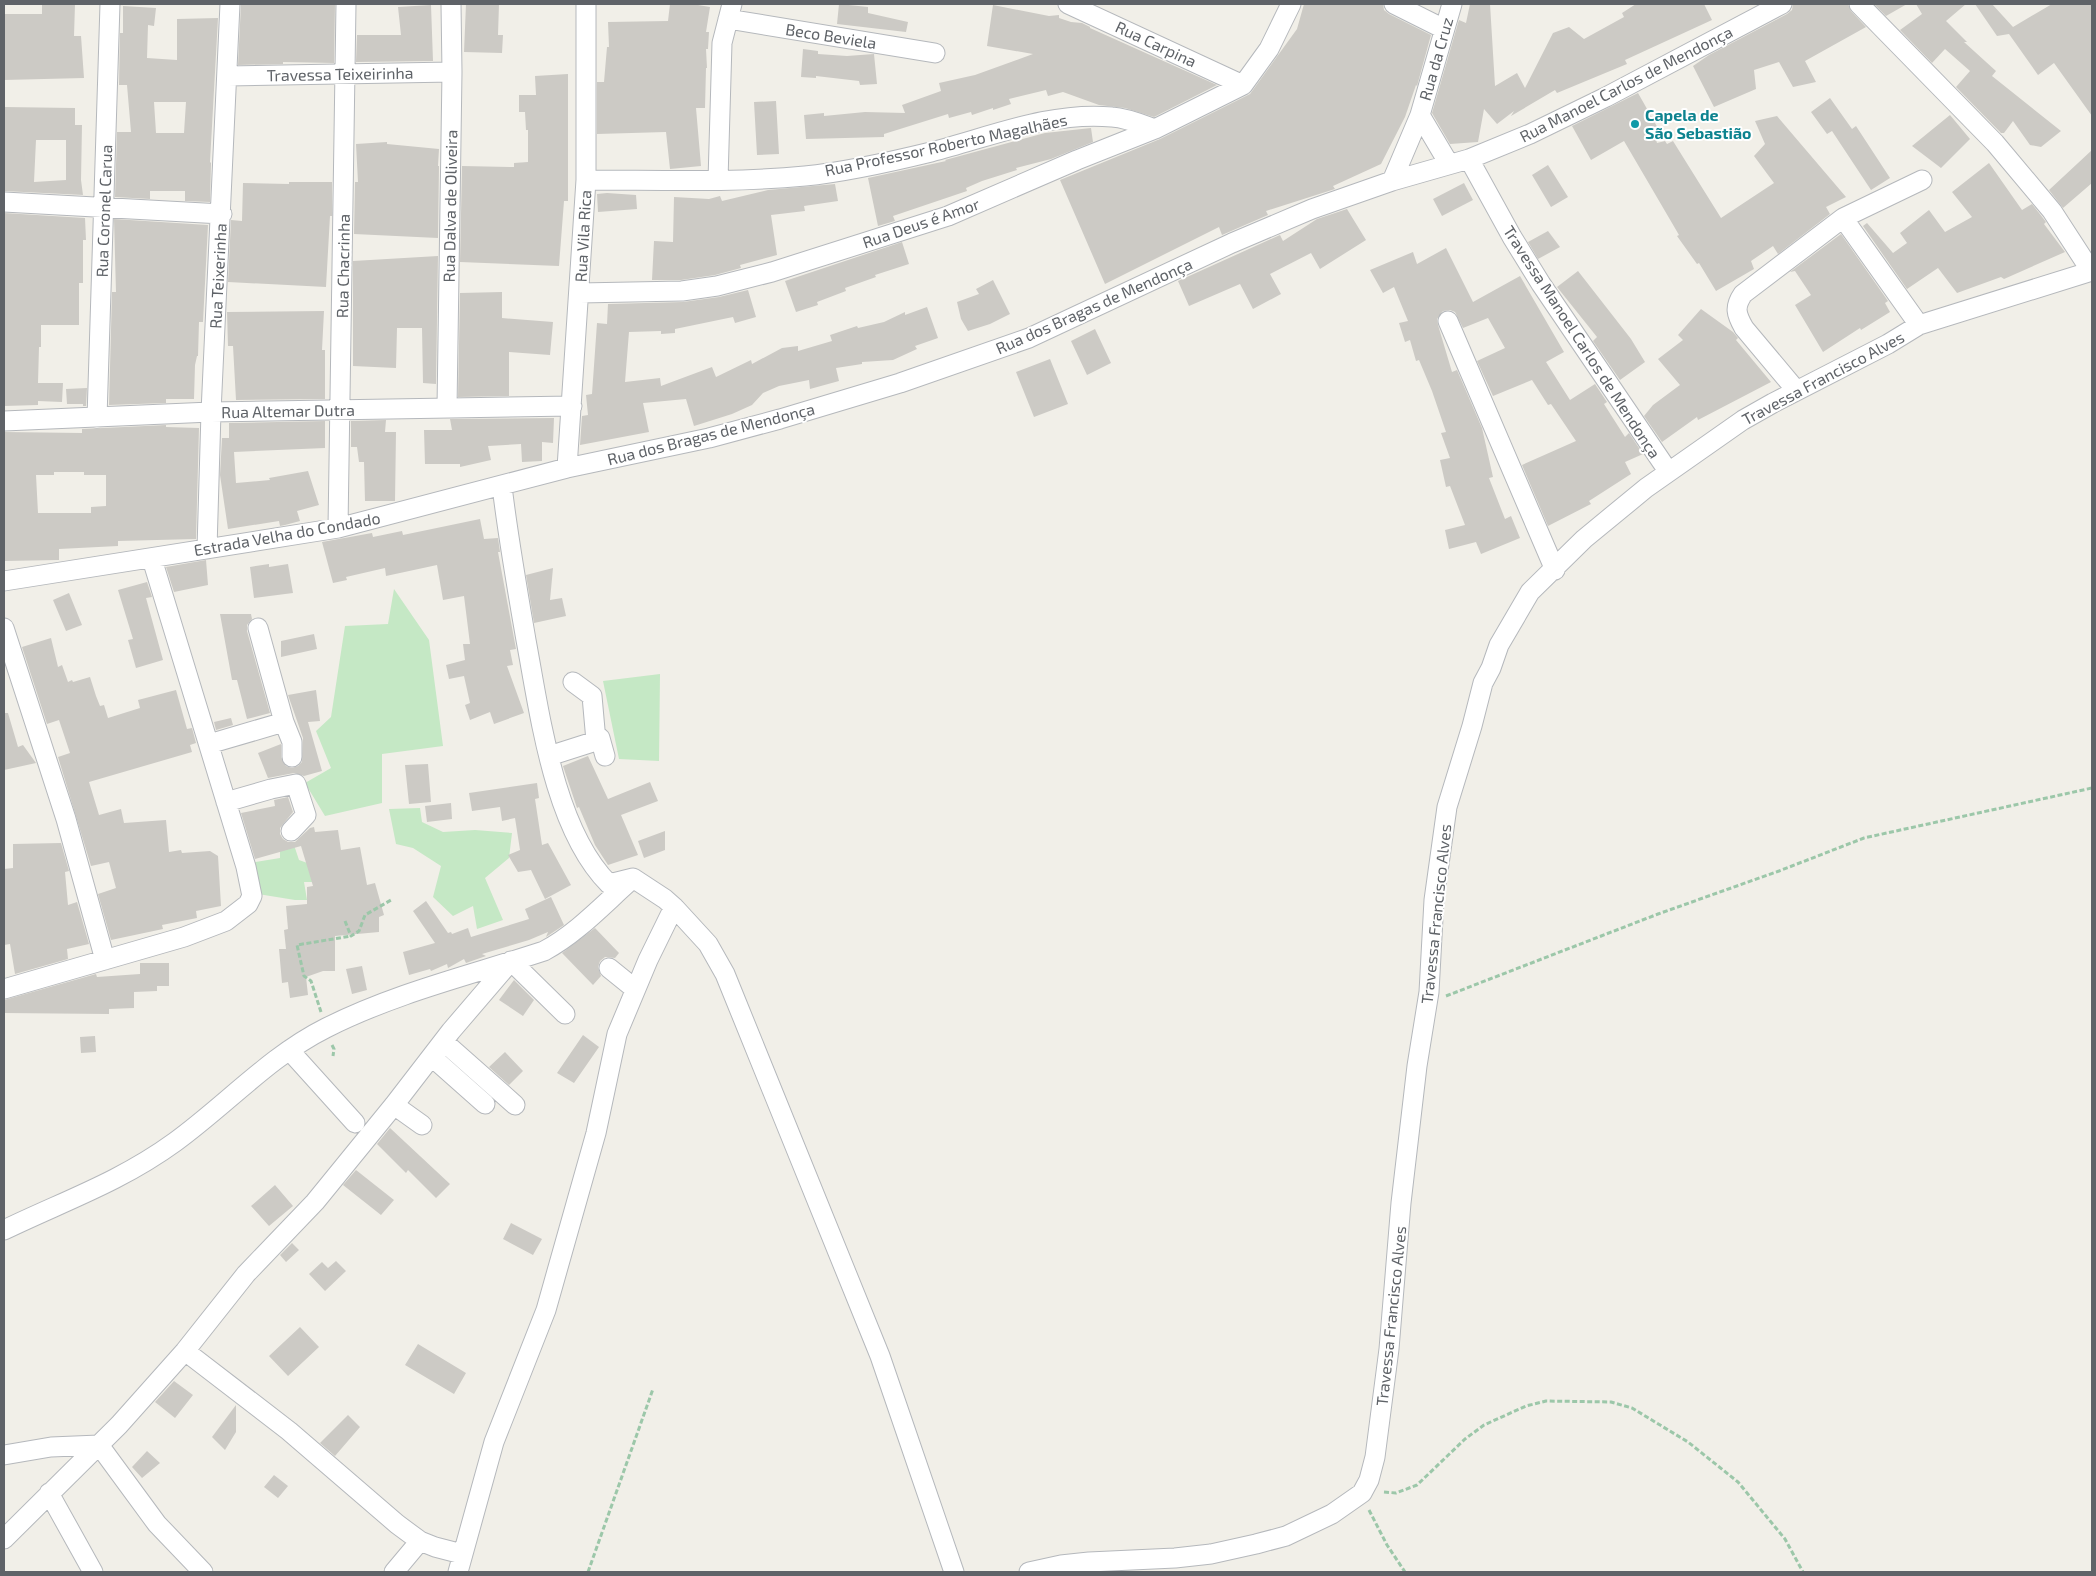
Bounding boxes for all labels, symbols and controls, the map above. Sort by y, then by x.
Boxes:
street label: Rua da Cruz [1415,15,1456,103]
street label: Rua Carpina [1113,17,1200,71]
street label: Beco Beviela [784,19,878,52]
street label: Rua Manoel Carlos de Mendonça [1516,21,1736,147]
street label: Travessa Teixeirinha [266,63,414,84]
place label: Capela de São Sebastião [1645,105,1751,142]
street label: Rua Professor Roberto Magalhães [823,109,1069,180]
marker: Capela de São Sebastião [1629,118,1641,130]
street label: Rua Dalva de Oliveira [439,129,460,283]
street label: Rua Coronel Carua [92,144,115,278]
street label: Rua Vila Rica [571,189,594,283]
street label: Rua Deus é Amor [860,193,982,251]
street label: Rua Chacrinha [332,214,353,318]
street label: Travessa Manoel Carlos de Mendonça [1499,222,1665,462]
street label: Rua Teixerinha [205,223,230,329]
street label: Rua dos Bragas de Mendonça [993,254,1195,358]
street label: Travessa Francisco Alves [1738,327,1907,428]
street label: Rua dos Bragas de Mendonça [605,399,817,469]
street label: Rua Altemar Dutra [221,400,355,421]
street label: Estrada Velha do Condado [192,508,382,559]
street label: Travessa Francisco Alves [1417,823,1454,1005]
street label: Travessa Francisco Alves [1372,1225,1409,1407]

